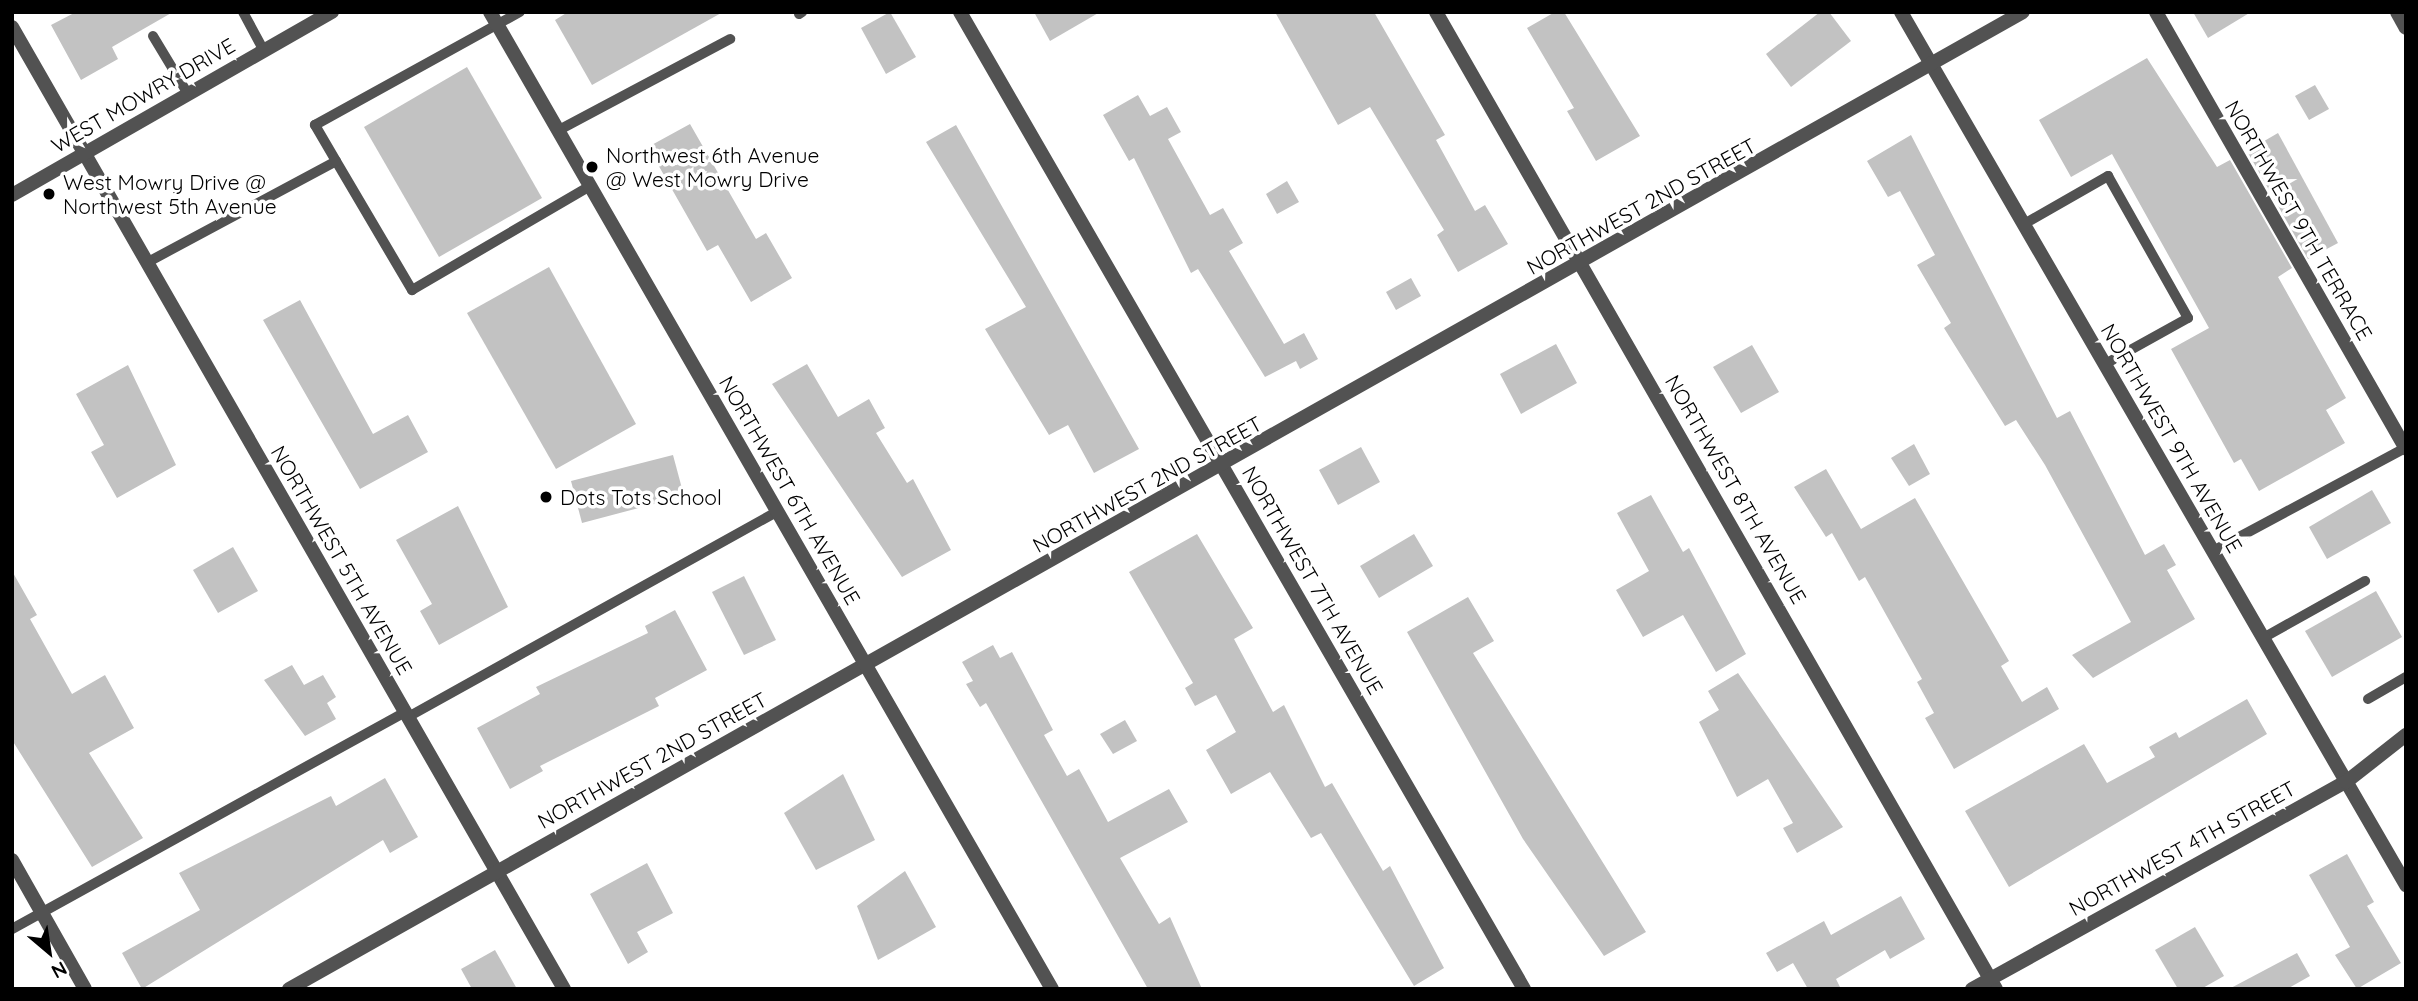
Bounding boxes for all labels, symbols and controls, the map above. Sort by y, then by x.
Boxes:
street label: WEST MOWRY DRIVE [47,32,239,158]
street label: NORTHWEST 9TH TERRACE [2220,96,2378,344]
street label: NORTHWEST 2ND STREET [1522,132,1760,280]
place label: Northwest 6th Avenue @ West Mowry Drive [606,142,819,192]
marker: Northwest 6th Avenue @ West Mowry Drive [584,159,600,175]
place label: West Mowry Drive @ Northwest 5th Avenue [63,169,277,219]
marker: West Mowry Drive @ Northwest 5th Avenue [41,186,57,202]
street label: NORTHWEST 9TH AVENUE [2096,319,2248,557]
street label: NORTHWEST 8TH AVENUE [1660,370,1812,608]
street label: NORTHWEST 6TH AVENUE [714,371,866,609]
street label: NORTHWEST 2ND STREET [1028,410,1266,558]
street label: NORTHWEST 5TH AVENUE [266,441,418,679]
street label: NORTHWEST 7TH AVENUE [1237,461,1389,699]
place label: Dots Tots School [560,484,722,510]
marker: Dots Tots School [538,489,554,505]
street label: NORTHWEST 2ND STREET [533,686,771,834]
street label: NORTHWEST 4TH STREET [2064,775,2300,921]
north arrow [14,917,84,987]
text: N [47,956,71,984]

